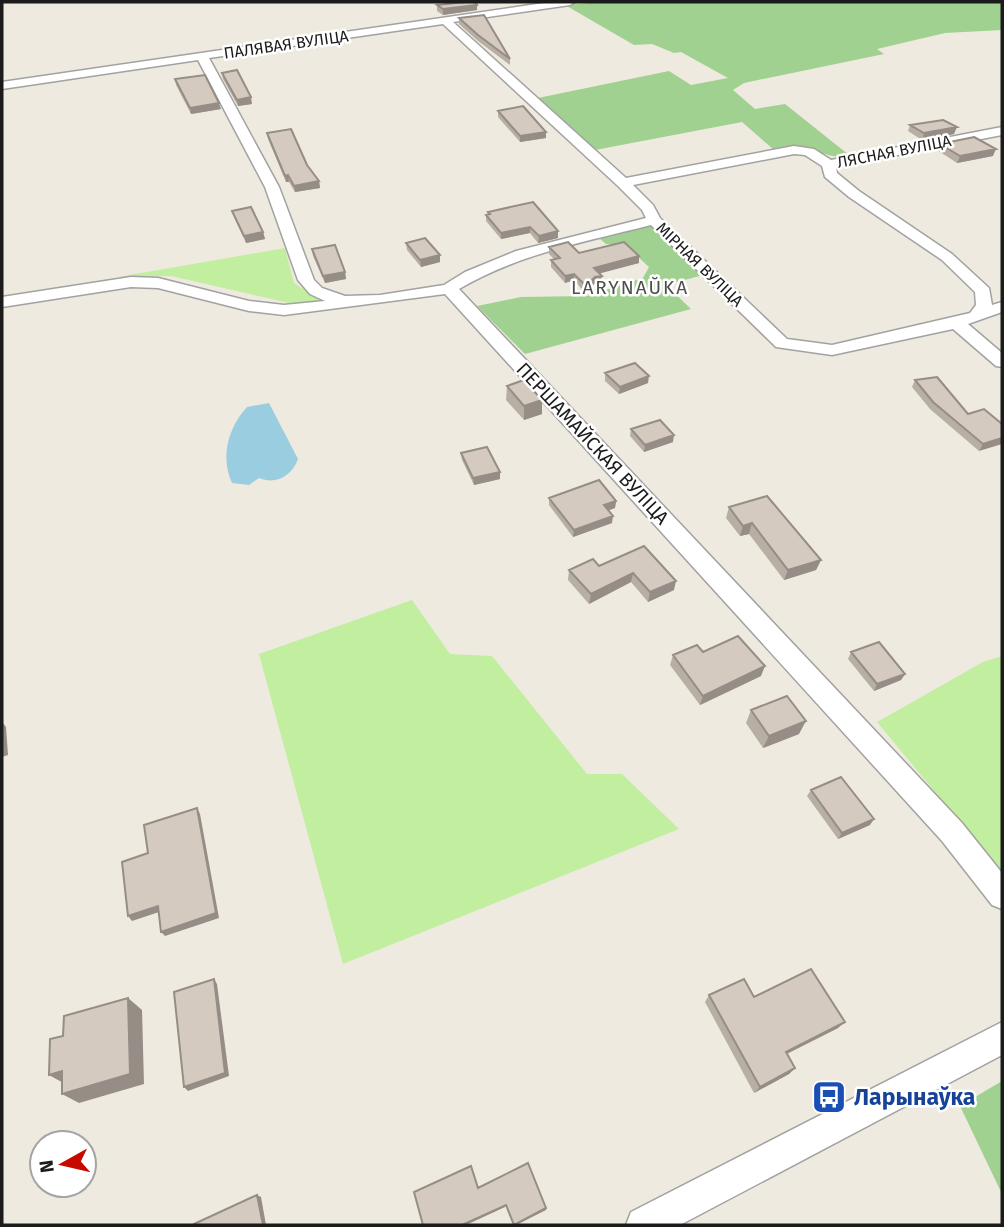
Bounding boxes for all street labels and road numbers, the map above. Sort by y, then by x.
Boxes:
street label: ПАЛЯВАЯ ВУЛІЦА [223,26,350,63]
street label: ЛЯСНАЯ ВУЛІЦА [835,131,954,172]
street label: МІРНАЯ ВУЛІЦА [652,218,748,311]
street label: ПЕРШАМАЙСКАЯ ВУЛІЦА [512,358,674,529]

